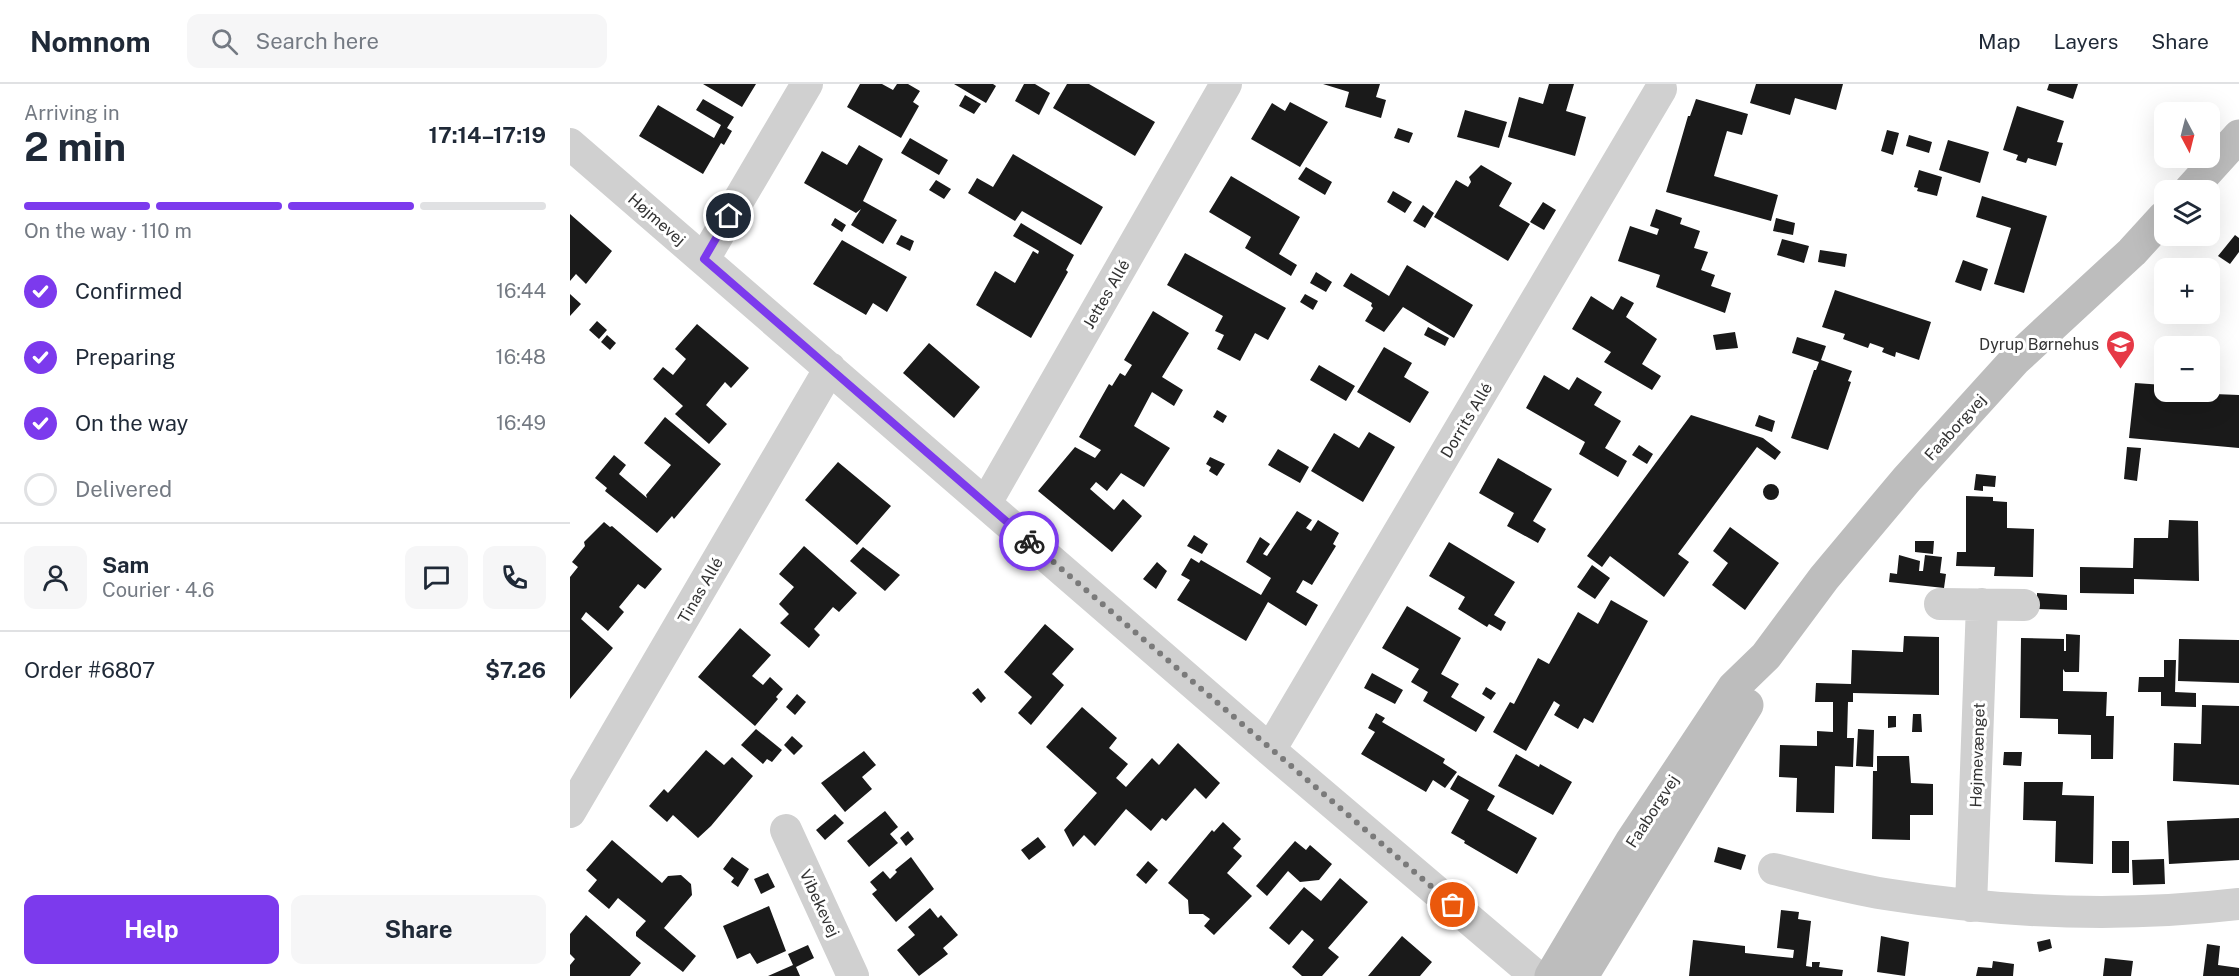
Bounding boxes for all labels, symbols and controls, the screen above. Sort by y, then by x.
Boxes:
search box [187,14,607,68]
text: Nomnom [30,25,151,58]
icon: search [208,25,241,58]
text: Search here [256,28,379,54]
text: Map [1978,29,2021,54]
text: Layers [2054,29,2118,54]
text: Share [2151,29,2209,54]
text: Arriving in [24,101,119,125]
north arrow [2154,102,2220,168]
map controls [2154,102,2220,402]
text: 17:14–17:19 [428,122,546,148]
text: 2 min [24,124,126,170]
button: layers [2154,180,2220,246]
street label: Højmevej [624,189,689,249]
pin [703,190,754,241]
icon: home [712,199,745,232]
text: On the way · 110 m [24,219,192,243]
street label: Jettes Allé [1079,256,1134,332]
button: + [2154,258,2220,324]
icon: check [24,275,57,308]
text: Confirmed [75,278,182,304]
text: 16:44 [496,279,546,303]
school or university icon: Dyrup Børnehus [2104,328,2136,370]
place label: Dyrup Børnehus [1979,335,2099,354]
button: − [2154,336,2220,402]
icon: check [24,341,57,374]
text: Preparing [75,344,176,370]
text: 16:48 [496,345,546,369]
street label: Dorrits Allé [1437,379,1496,461]
street label: Faaborgvej [1921,390,1990,464]
icon: check [24,407,57,440]
text: On the way [75,410,188,436]
text: 16:49 [496,411,546,435]
text: Delivered [75,476,172,502]
courier [999,511,1059,571]
icon: bike [1013,525,1046,558]
button: person [24,546,87,609]
button: chat [405,546,468,609]
button: phone [483,546,546,609]
text: Sam [102,552,149,578]
street label: Tinas Allé [674,554,727,627]
text: Courier · 4.6 [102,578,214,602]
text: Order #6807 [24,657,155,683]
text: $7.26 [485,657,546,683]
street label: Højmevænget [1966,702,1989,808]
street label: Faaborgvej [1622,771,1683,851]
street label: Vibekevej [796,867,843,940]
pin [1427,879,1478,930]
icon: bag [1436,888,1469,921]
button: Help [24,895,279,964]
button: Share [291,895,546,964]

